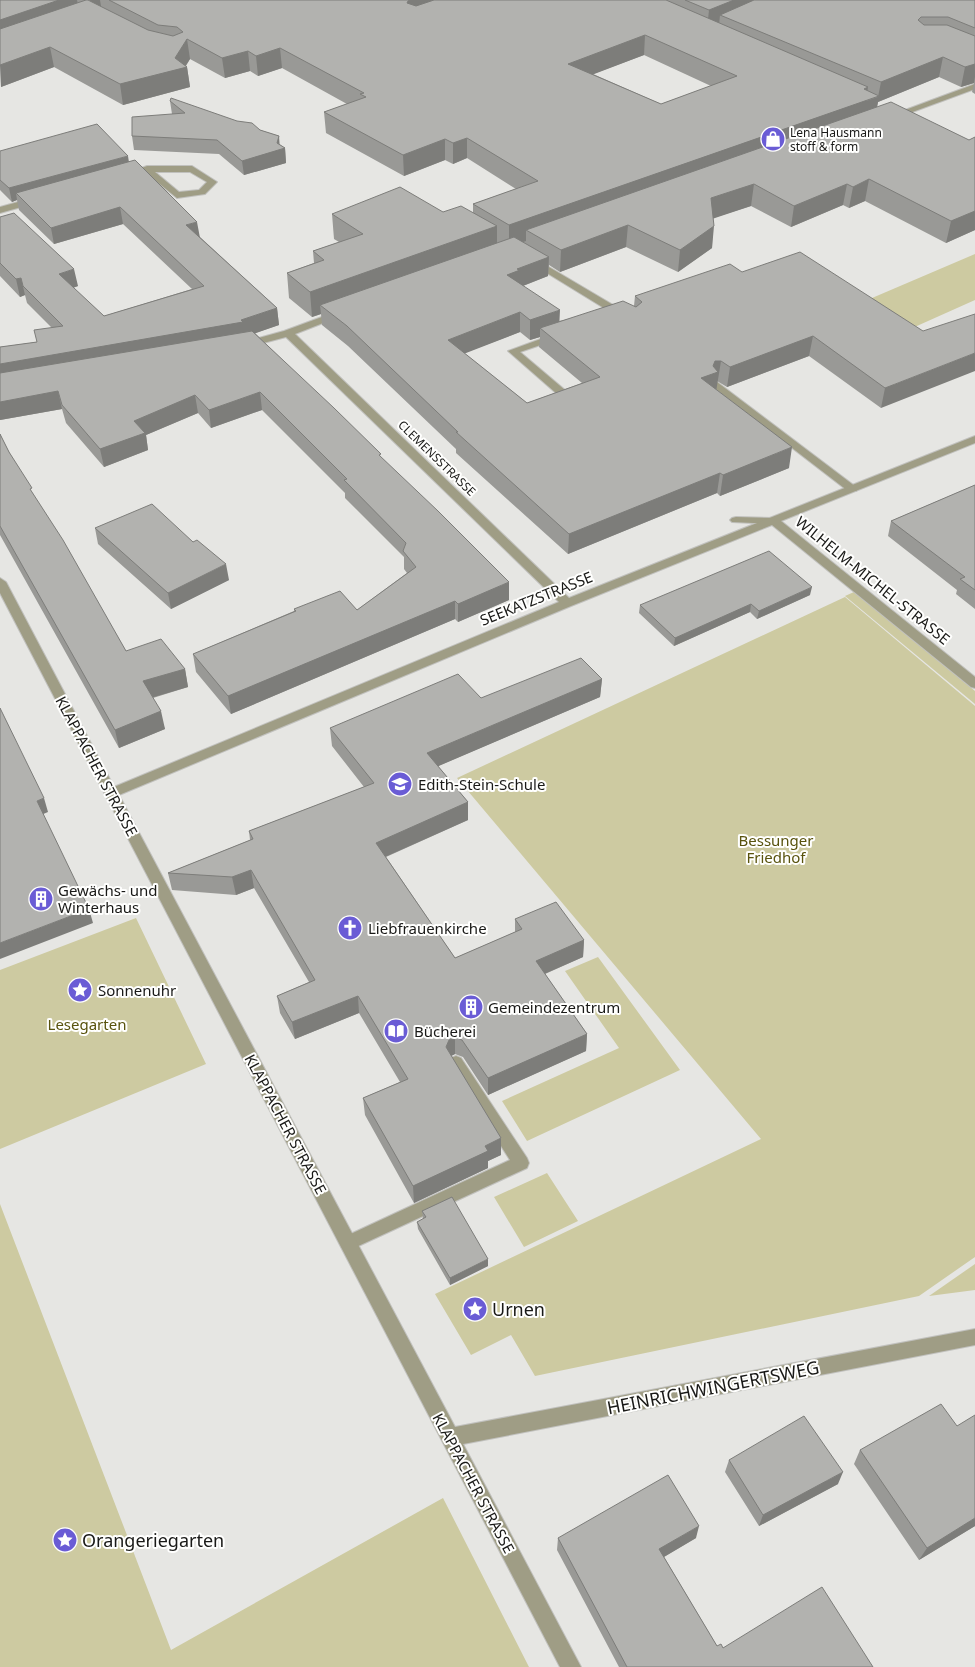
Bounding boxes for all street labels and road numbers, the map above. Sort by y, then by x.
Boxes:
street label: CLEMENSSTRASSE [394,416,480,500]
street label: WILHELM-MICHEL-STRASSE [792,511,954,649]
street label: SEEKATZSTRASSE [477,566,595,630]
street label: KLAPPACHER STRASSE [52,692,142,840]
street label: KLAPPACHER STRASSE [241,1050,331,1198]
street label: HEINRICHWINGERTSWEG [605,1355,821,1419]
street label: KLAPPACHER STRASSE [429,1409,519,1557]

